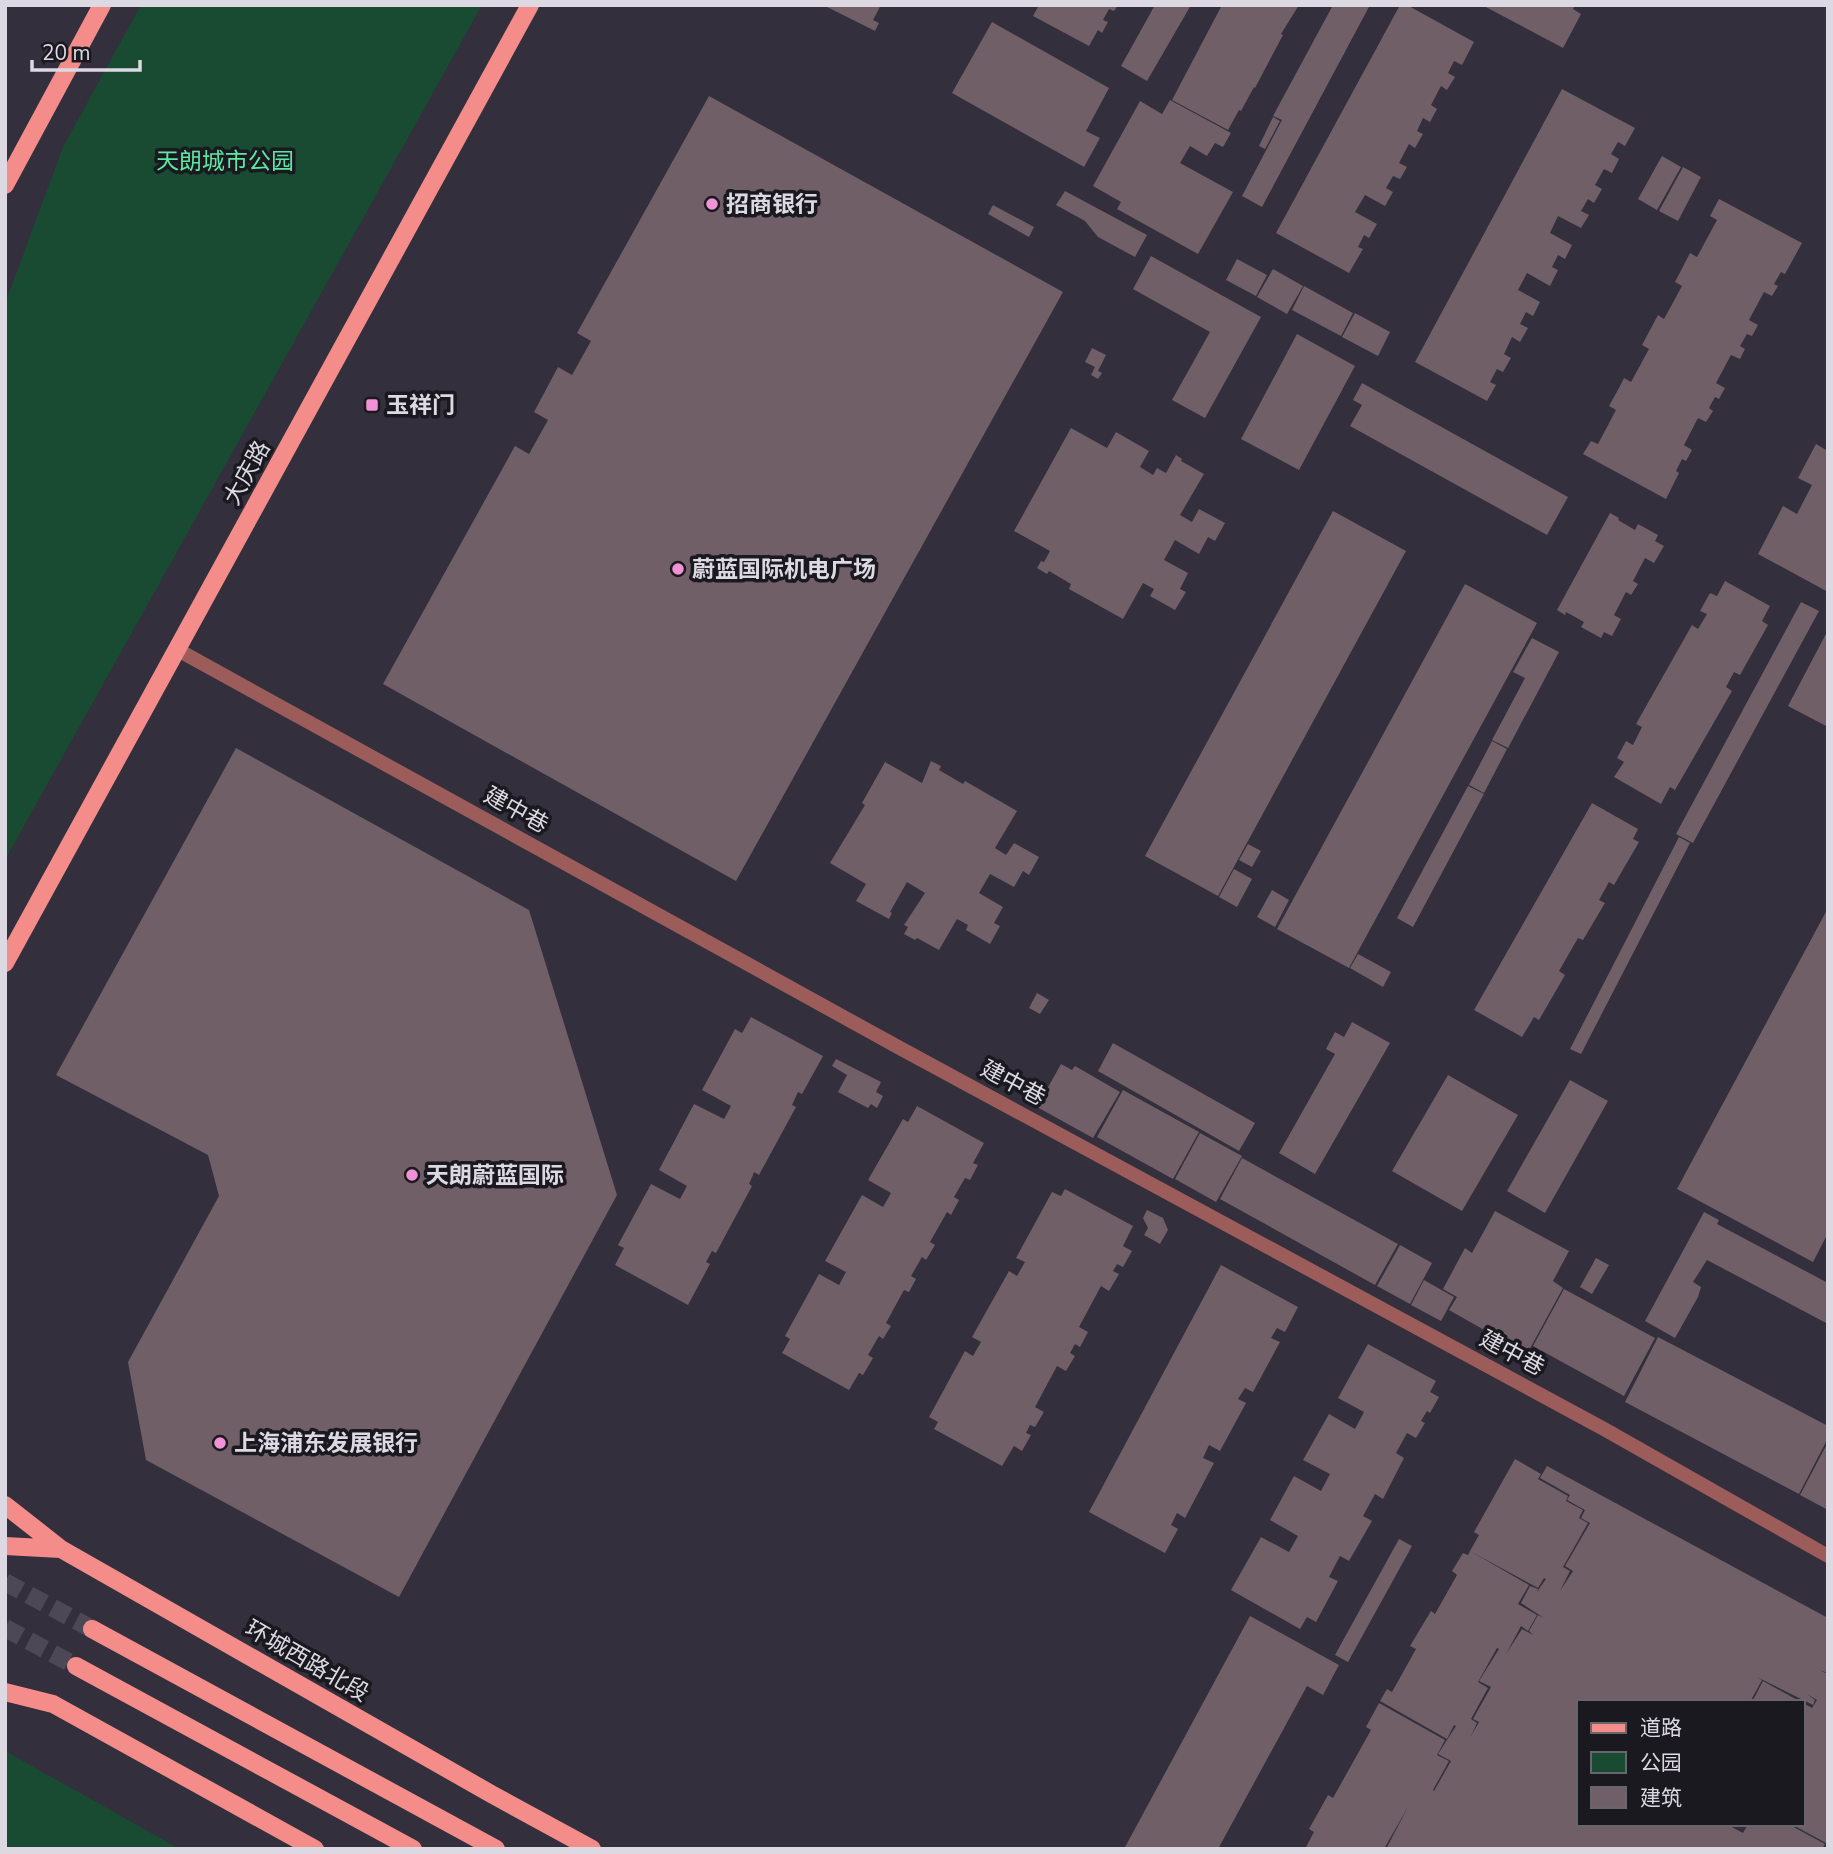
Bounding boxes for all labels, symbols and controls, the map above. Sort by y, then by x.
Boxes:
scale bar [32,28,140,72]
text: 20 m [42,39,91,67]
park label: 天朗城市公园 [156,146,294,177]
place label: 招商银行 [726,189,818,220]
marker: 招商银行 [704,196,720,212]
place label: 玉祥门 [386,390,455,421]
marker: 玉祥门 [364,397,380,413]
street label: 大庆路 [217,435,277,511]
place label: 蔚蓝国际机电广场 [692,554,876,585]
marker: 蔚蓝国际机电广场 [670,561,686,577]
street label: 建中巷 [478,780,554,840]
street label: 建中巷 [975,1053,1051,1113]
place label: 天朗蔚蓝国际 [426,1160,564,1191]
marker: 天朗蔚蓝国际 [404,1167,420,1183]
street label: 建中巷 [1474,1323,1550,1383]
place label: 上海浦东发展银行 [234,1428,418,1459]
marker: 上海浦东发展银行 [212,1435,228,1451]
street label: 环城西路北段 [239,1613,375,1709]
legend [1577,1700,1805,1826]
text: 道路 [1640,1714,1682,1742]
text: 公园 [1640,1749,1682,1777]
text: 建筑 [1640,1784,1682,1812]

